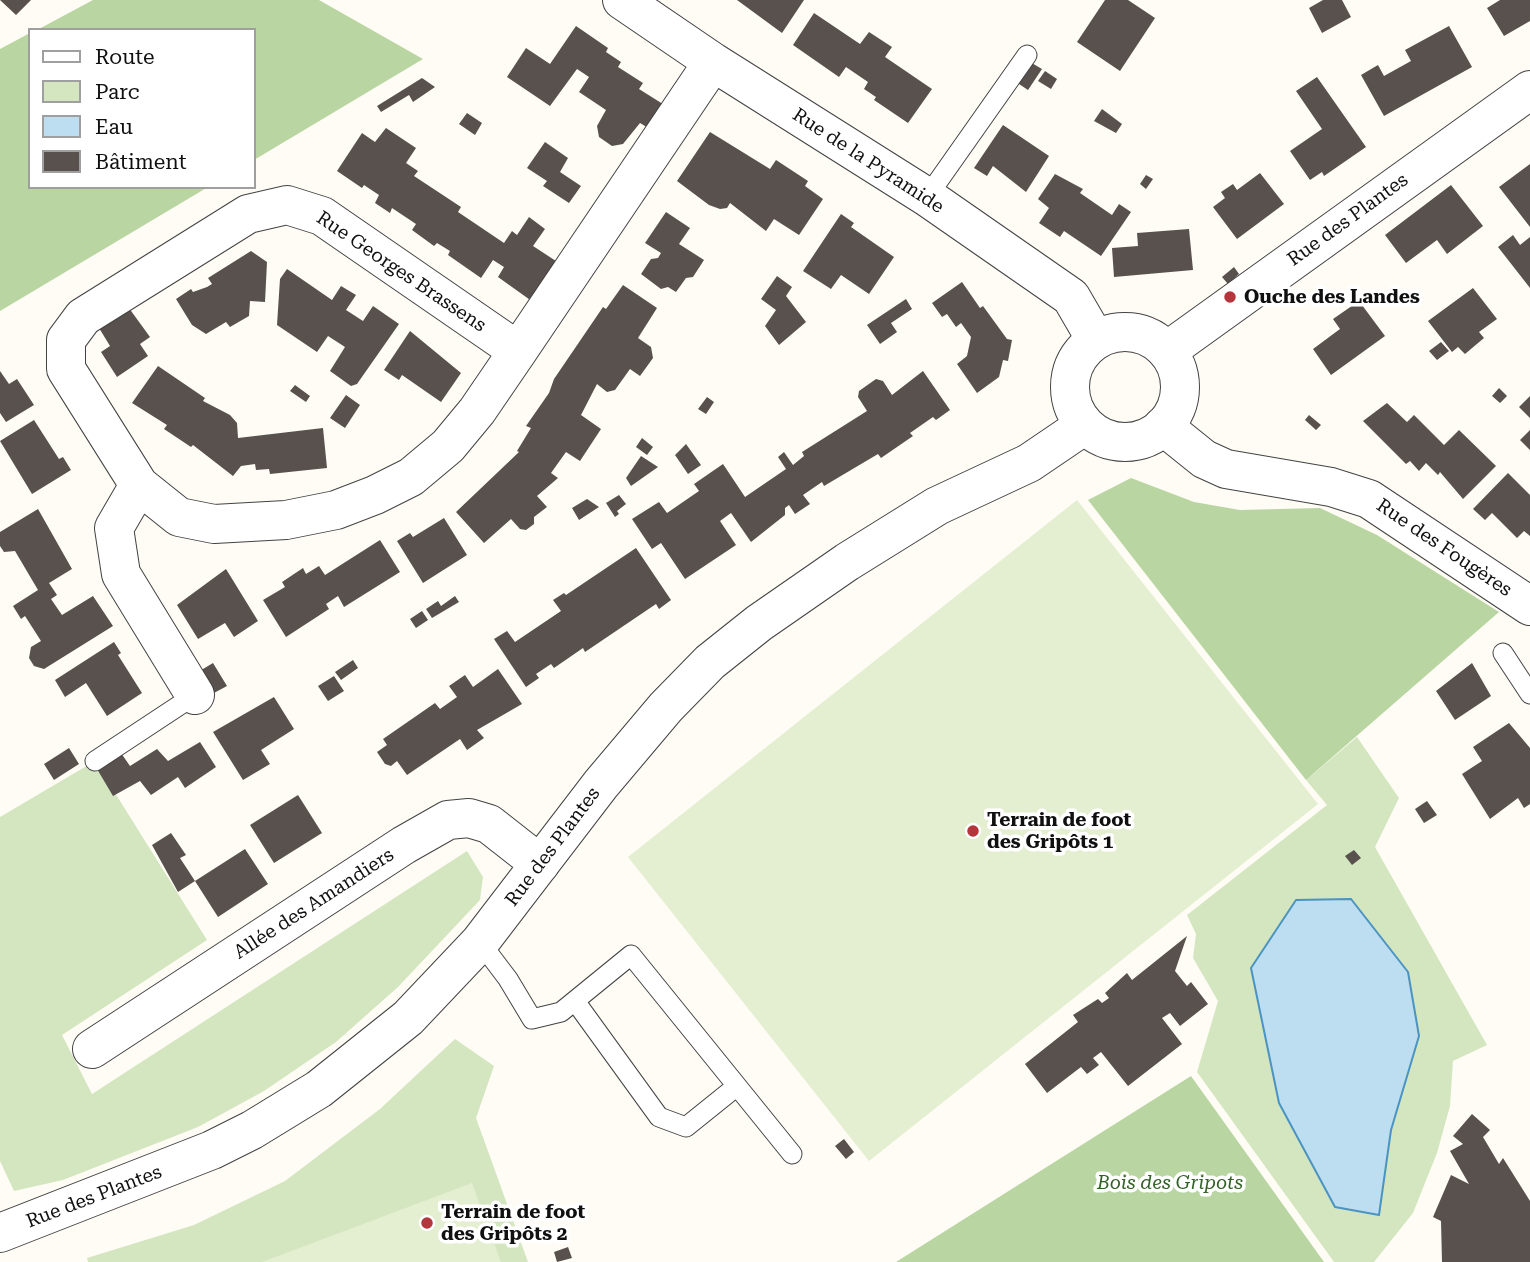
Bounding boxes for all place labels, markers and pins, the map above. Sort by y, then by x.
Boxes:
place label: Ouche des Landes [1244,286,1420,308]
marker: Ouche des Landes [1222,289,1238,305]
place label: Terrain de foot des Gripôts 1 [987,809,1131,853]
marker: Terrain de foot des Gripôts 1 [965,823,981,839]
place label: Terrain de foot des Gripôts 2 [441,1201,585,1245]
marker: Terrain de foot des Gripôts 2 [419,1215,435,1231]

